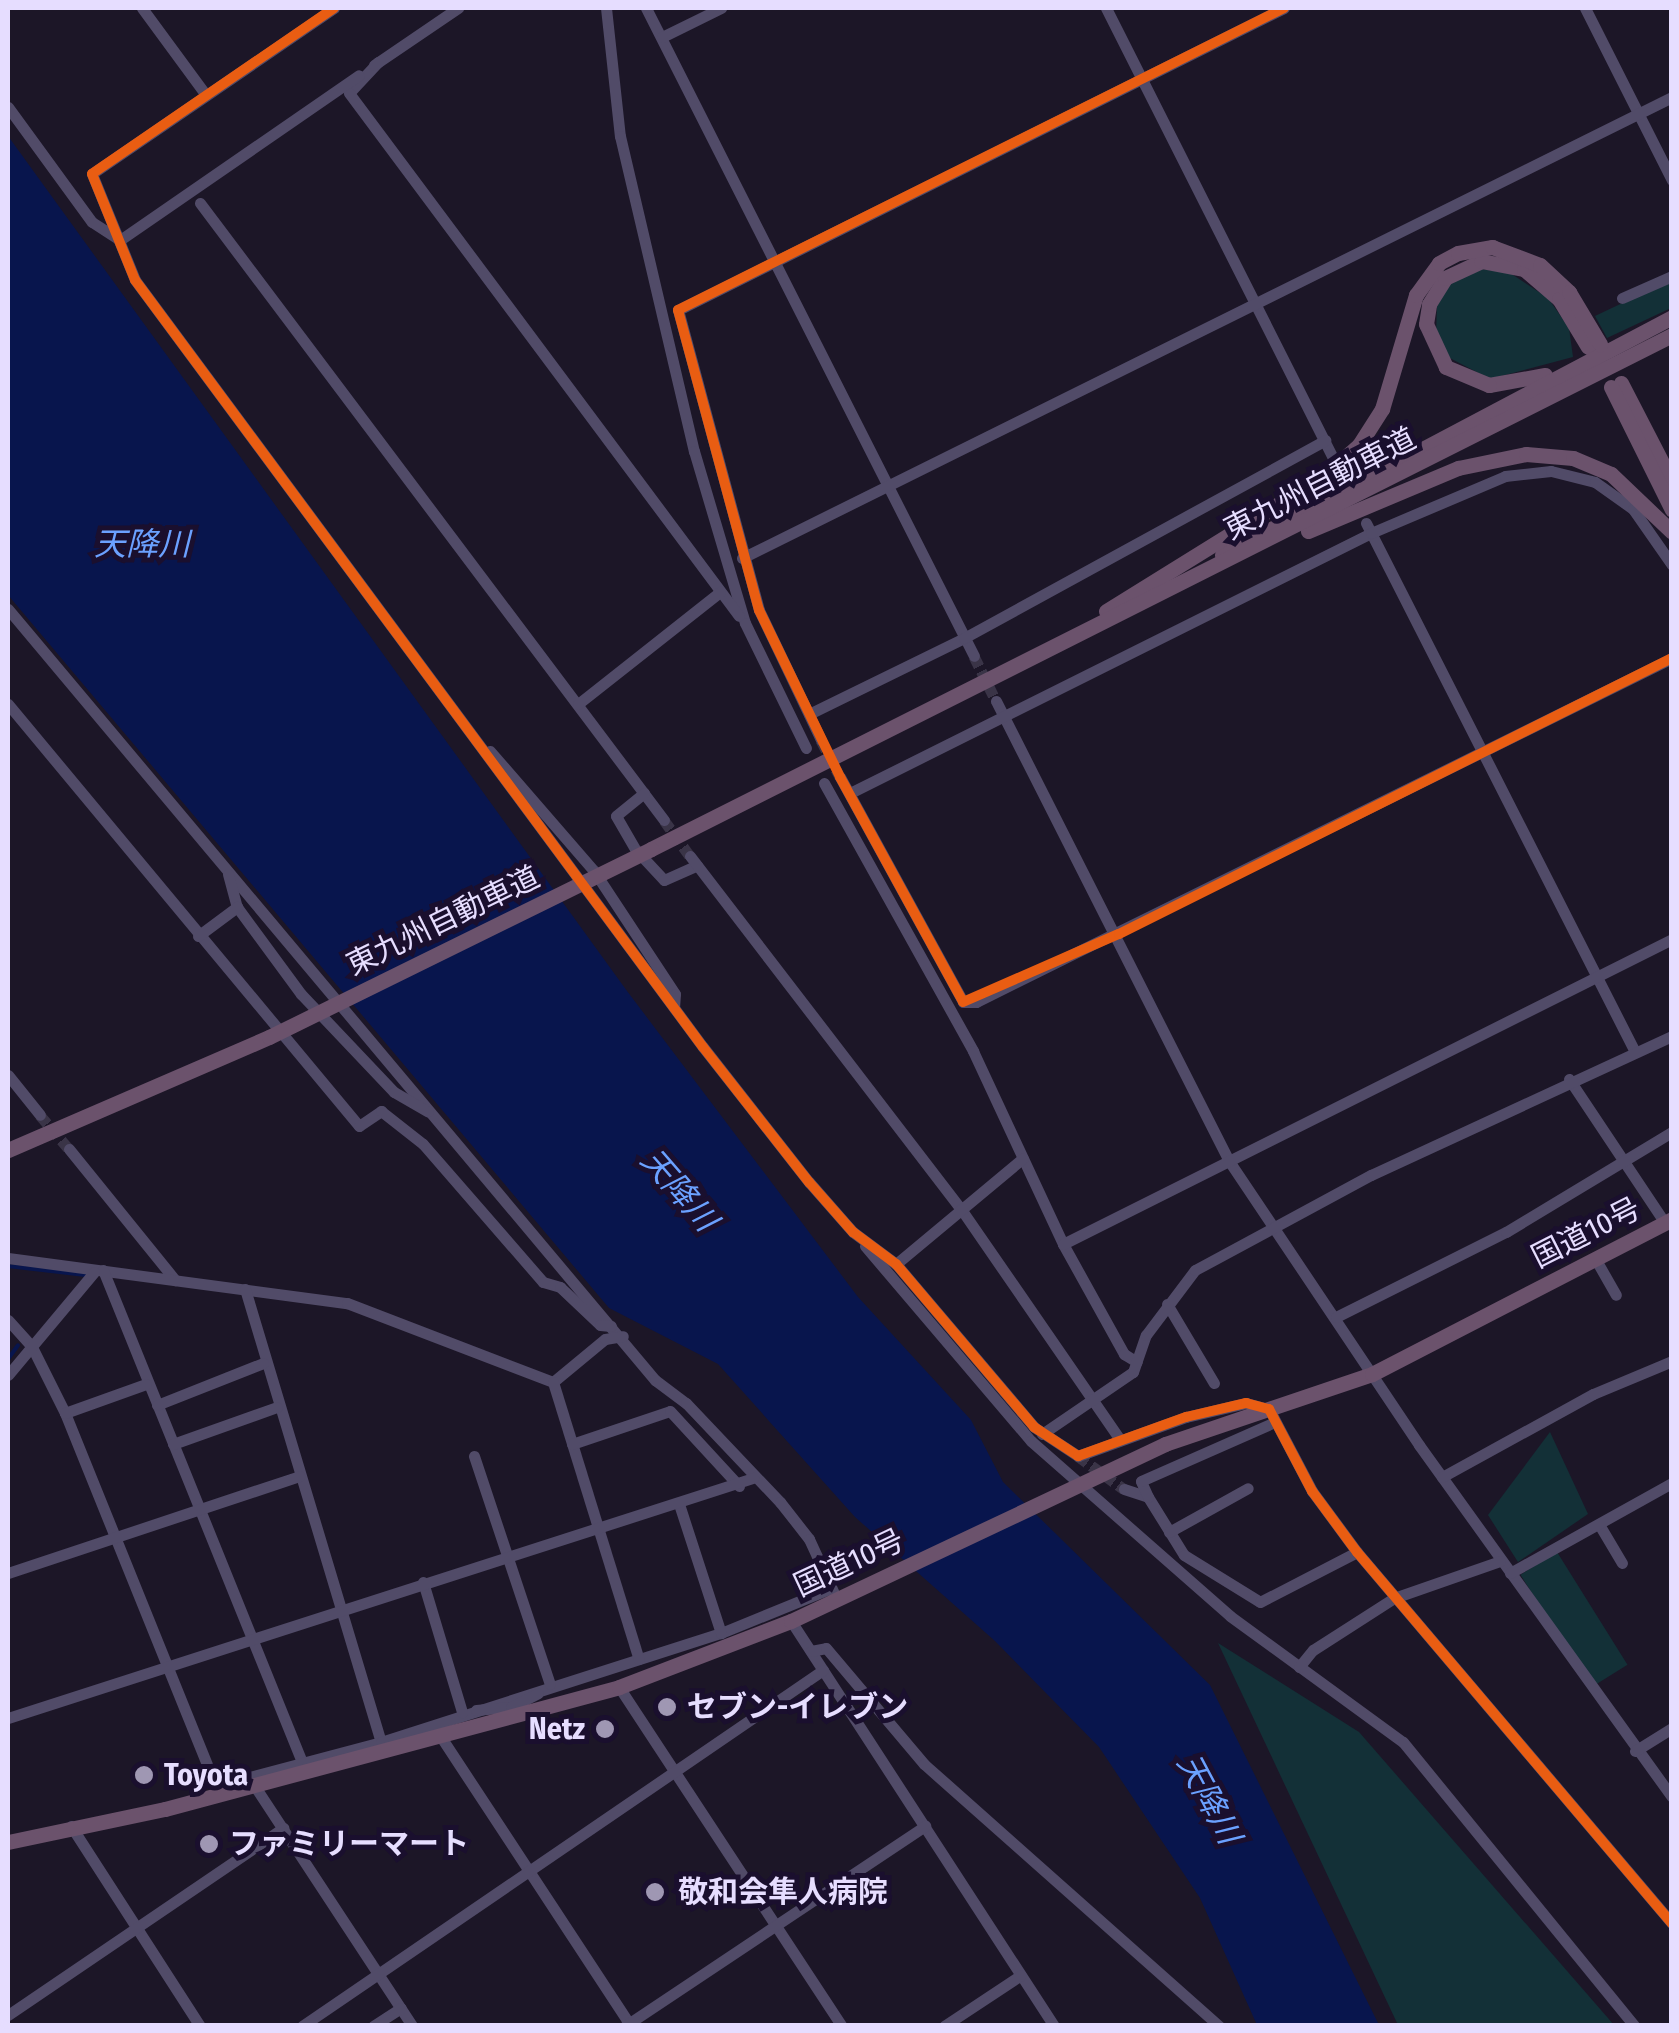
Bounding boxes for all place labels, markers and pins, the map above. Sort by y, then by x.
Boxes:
place label: セブン-イレブン [687,1689,908,1725]
marker: セブン-イレブン [656,1696,678,1718]
place label: Netz [529,1711,585,1747]
marker: Netz [594,1718,616,1740]
place label: Toyota [164,1757,248,1793]
marker: Toyota [133,1764,155,1786]
place label: ファミリーマート [229,1826,469,1862]
marker: ファミリーマート [198,1833,220,1855]
place label: 敬和会隼人病院 [678,1874,888,1910]
marker: 敬和会隼人病院 [642,1879,668,1905]

